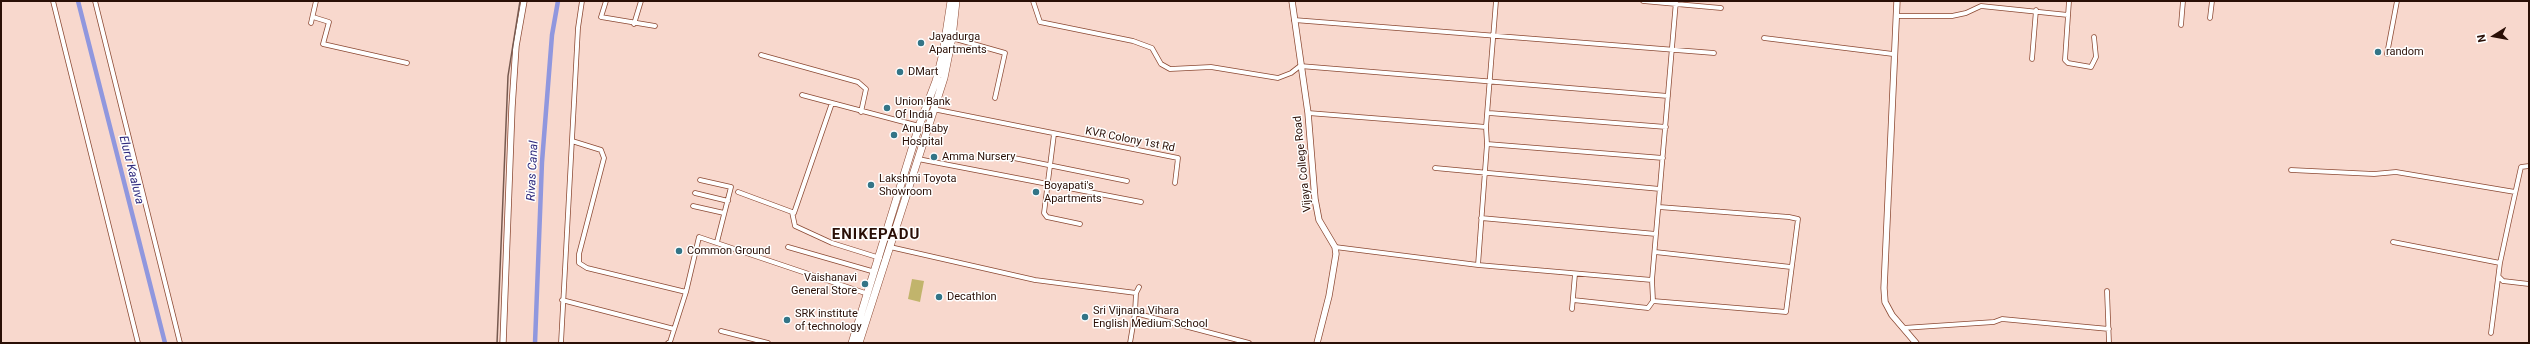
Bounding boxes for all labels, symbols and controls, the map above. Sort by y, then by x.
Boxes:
north arrow [2474,16,2514,56]
place label: Jayadurga Apartments [929,30,987,56]
text: N [2475,33,2489,43]
marker: Jayadurga Apartments [916,38,926,48]
place label: random [2386,45,2424,59]
marker: random [2373,47,2383,57]
place label: DMart [908,65,938,79]
marker: DMart [895,67,905,77]
place label: Union Bank Of India [895,95,950,121]
marker: Union Bank Of India [882,103,892,113]
street label: Vijaya College Road [1291,115,1315,213]
place label: Anu Baby Hospital [902,122,948,148]
street label: KVR Colony 1st Rd [1084,125,1176,155]
marker: Anu Baby Hospital [889,130,899,140]
water label: Eluru Kaaluva [116,134,146,206]
water label: Rivas Canal [524,140,542,202]
place label: Amma Nursery [942,150,1015,164]
marker: Amma Nursery [929,152,939,162]
place label: Lakshmi Toyota Showroom [879,172,956,198]
place label: Boyapati's Apartments [1044,179,1102,205]
marker: Lakshmi Toyota Showroom [866,180,876,190]
marker: Boyapati's Apartments [1031,187,1041,197]
district label: ENIKEPADU [832,226,920,244]
place label: Common Ground [687,244,771,258]
marker: Common Ground [674,246,684,256]
place label: Vaishanavi General Store [791,271,857,297]
marker: Vaishanavi General Store [860,279,870,289]
place label: Decathlon [947,290,996,304]
marker: Decathlon [934,292,944,302]
place label: Sri Vijnana Vihara English Medium School [1093,304,1208,330]
place label: SRK institute of technology [795,307,862,333]
marker: Sri Vijnana Vihara English Medium School [1080,312,1090,322]
marker: SRK institute of technology [782,315,792,325]

